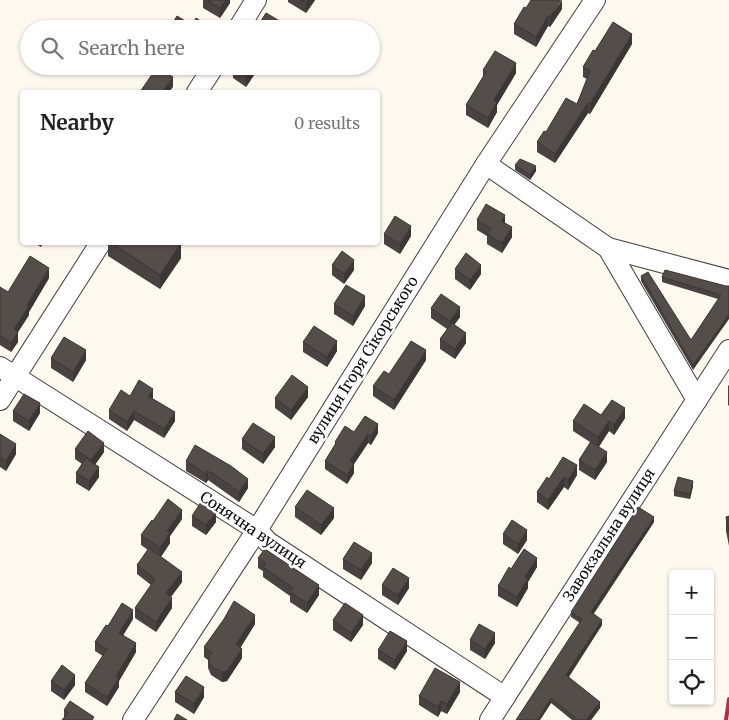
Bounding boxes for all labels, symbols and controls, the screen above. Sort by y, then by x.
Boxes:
search box [20,20,380,75]
icon: search [38,34,66,62]
text: Search here [78,36,185,60]
text: Nearby [40,109,114,136]
text: 0 results [294,113,360,133]
street label: вулиця Ігоря Сікорського [303,272,422,447]
street label: Завокзальна вулиця [558,465,659,605]
street label: Сонячна вулиця [196,487,310,572]
map controls [669,570,714,705]
button: + [669,570,714,615]
button: − [669,615,714,660]
button: locate [669,660,714,705]

